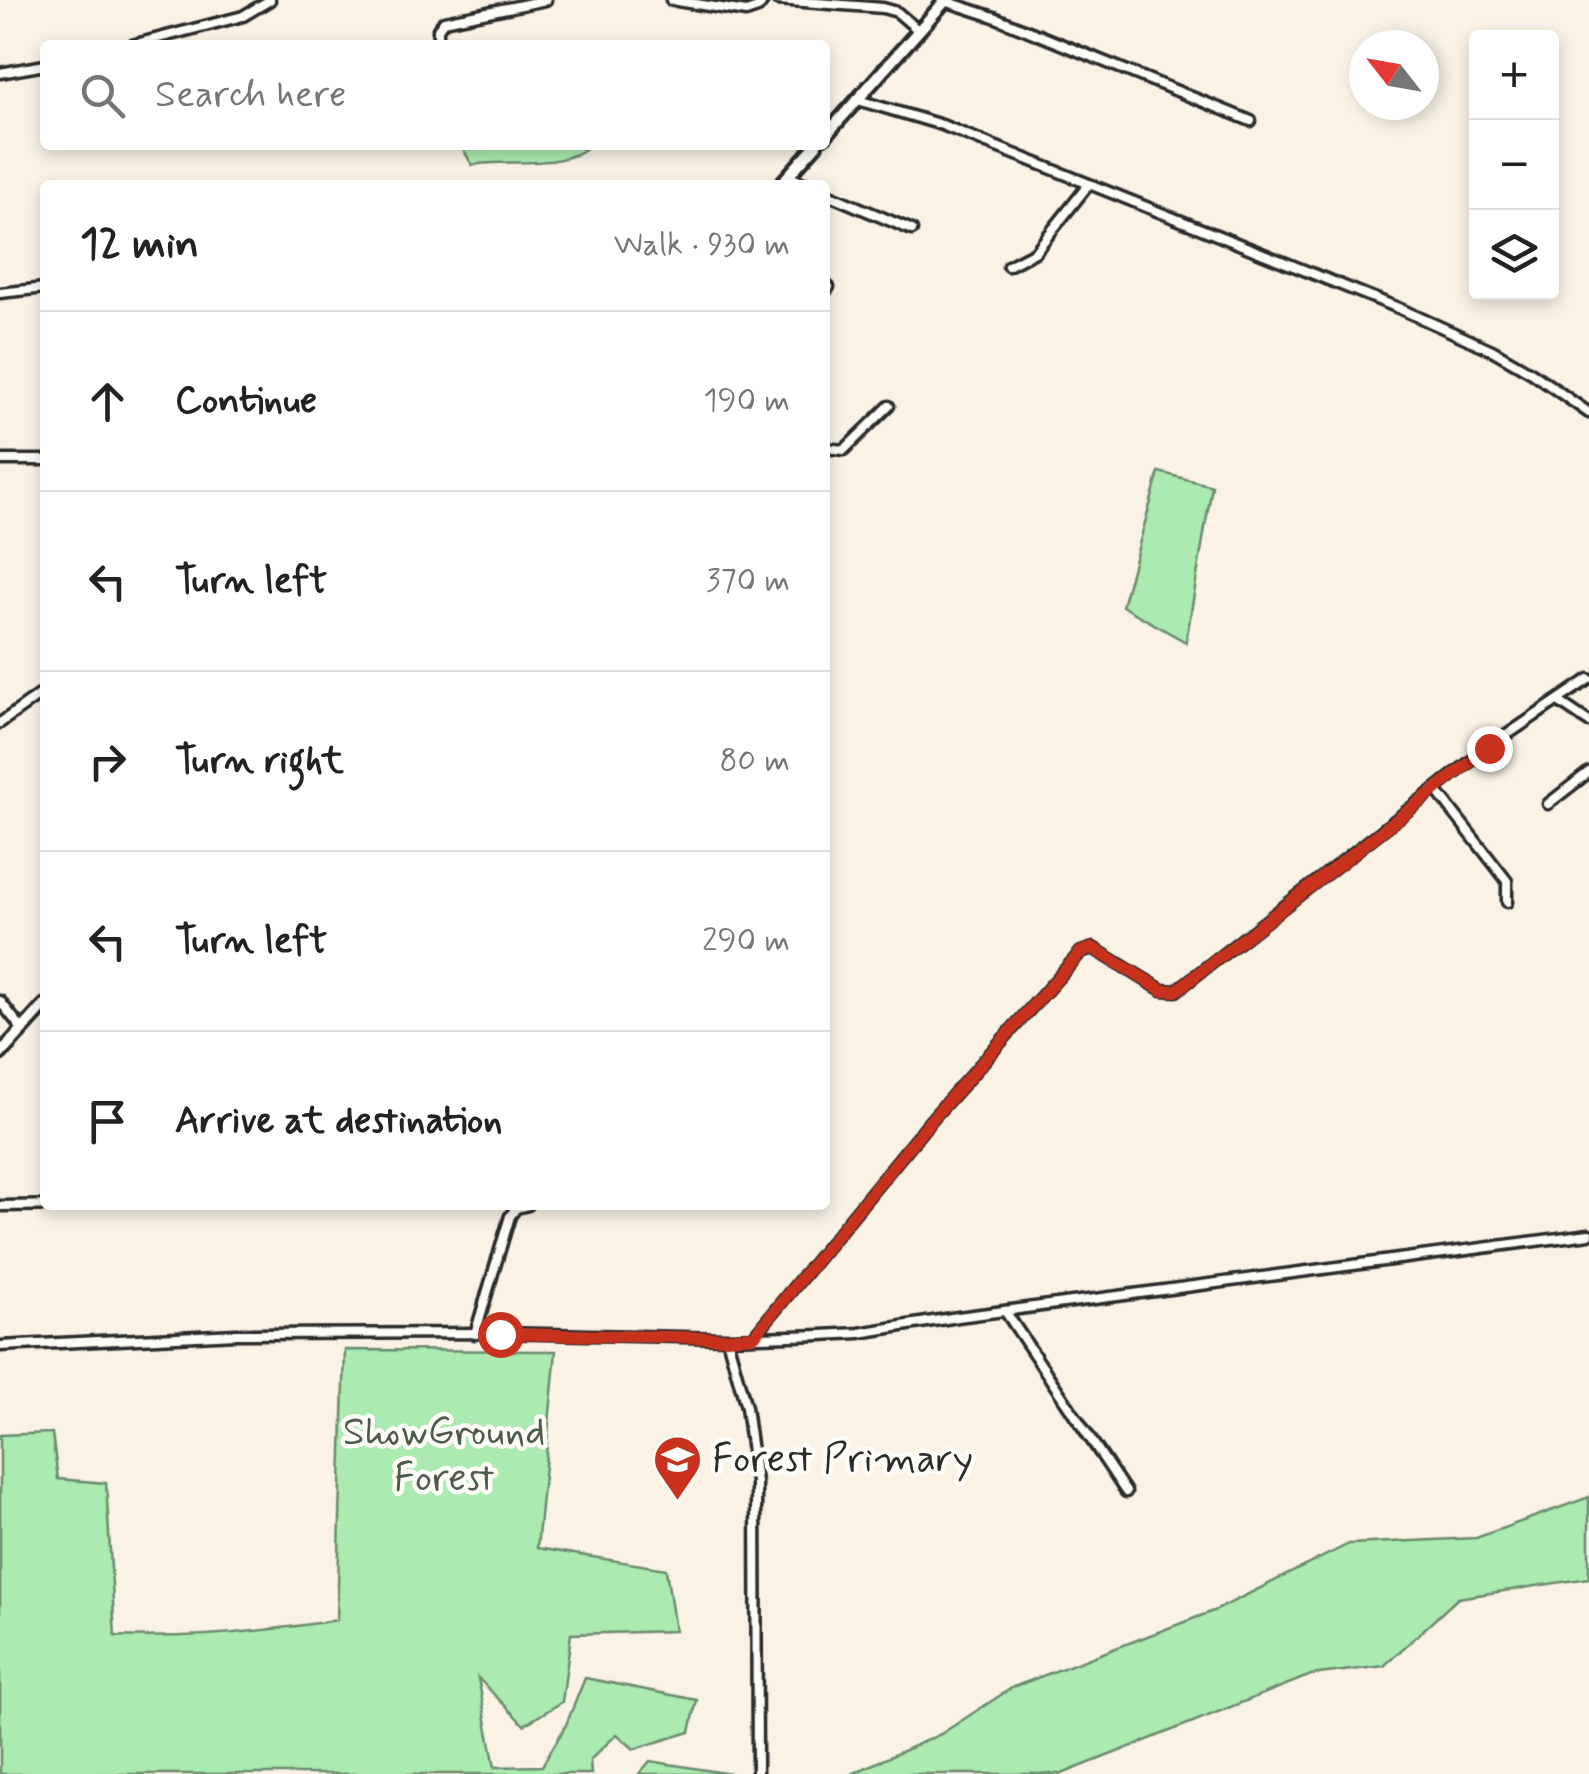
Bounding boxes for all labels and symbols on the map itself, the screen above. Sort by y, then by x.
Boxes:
north arrow [1349,30,1439,120]
route end [1467,726,1513,772]
route start [478,1312,524,1358]
park label: ShowGround Forest [343,1407,545,1505]
school or university icon: Forest Primary [651,1434,703,1502]
place label: Forest Primary [712,1434,973,1486]

